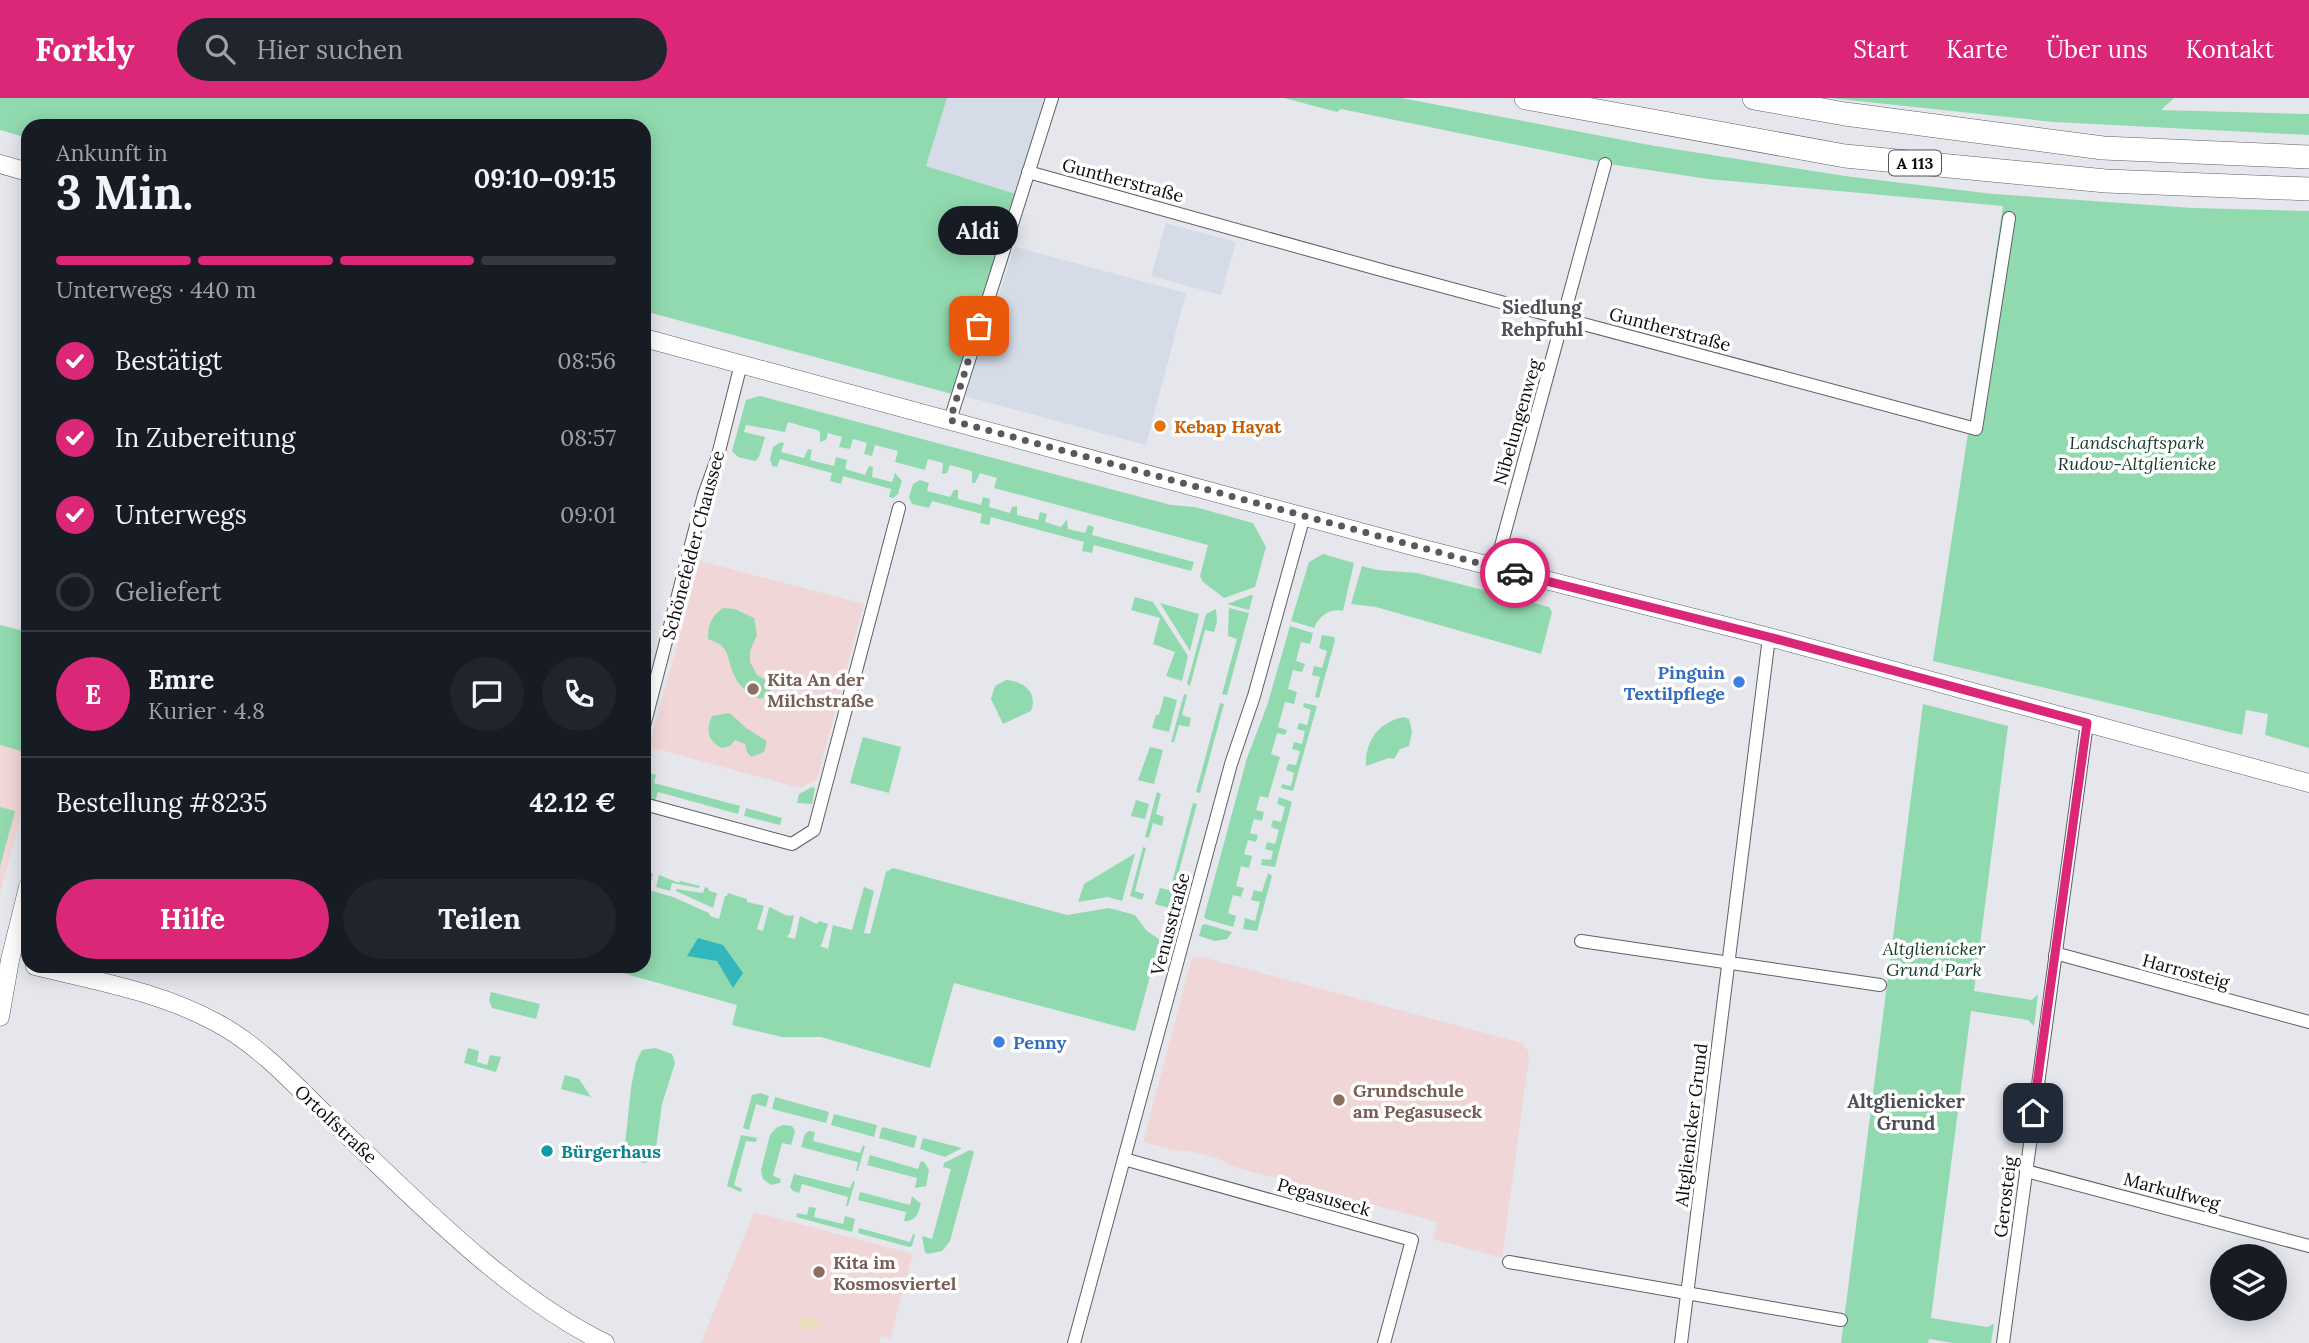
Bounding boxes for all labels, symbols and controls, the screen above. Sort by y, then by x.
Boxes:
search box [177,18,667,81]
text: Forkly [35,28,135,70]
icon: search [201,30,239,68]
text: Hier suchen [257,33,403,66]
text: Start [1853,34,1908,65]
text: Karte [1946,34,2008,65]
text: Über uns [2046,34,2148,65]
text: Kontakt [2186,34,2274,65]
text: Ankunft in [56,138,168,167]
road number: A 113 [1889,151,1941,176]
street label: Guntherstraße [1060,153,1186,207]
text: 09:10–09:15 [474,162,616,195]
text: 3 Min. [56,163,193,222]
callout: Aldi [939,207,1019,256]
text: Aldi [956,216,1000,245]
text: Unterwegs · 440 m [56,275,256,304]
district label: Siedlung Rehpfuhl [1501,295,1583,341]
pin [949,296,1009,356]
street label: Guntherstraße [1607,302,1733,356]
icon: bag [960,307,998,345]
icon: check [56,342,94,380]
text: Bestätigt [115,344,222,377]
text: 08:56 [557,346,616,375]
street label: Nibelungenweg [1488,355,1546,488]
place label: Kebap Hayat [1174,415,1282,438]
marker: Kebap Hayat [1152,418,1168,434]
icon: check [56,419,94,457]
text: In Zubereitung [115,421,295,454]
text: 08:57 [560,423,616,452]
park label: Landschaftspark Rudow-Altglienicke [2058,431,2216,475]
street label: Schönefelder Chaussee [657,448,729,642]
icon: check [56,496,94,534]
text: Unterwegs [115,498,247,531]
text: 09:01 [560,500,616,529]
courier [1480,538,1550,608]
icon: car [1496,554,1534,592]
text: Geliefert [115,575,222,608]
button: chat [450,657,524,731]
button: phone [542,657,616,731]
place label: Pinguin Textilpflege [1624,661,1726,705]
text: Emre [148,663,214,696]
place label: Kita An der Milchstraße [767,668,874,712]
marker: Pinguin Textilpflege [1731,674,1747,690]
text: E [85,678,101,711]
marker: Kita An der Milchstraße [745,681,761,697]
text: Kurier · 4.8 [148,696,265,725]
text: Bestellung #8235 [56,786,268,819]
text: 42.12 € [530,786,616,819]
street label: Venusstraße [1145,870,1195,979]
button: Hilfe [56,879,329,959]
button: Teilen [343,879,616,959]
park label: Altglienicker Grund Park [1881,937,1986,981]
street label: Harrosteig [2140,948,2233,994]
place label: Penny [1013,1031,1067,1054]
marker: Penny [991,1034,1007,1050]
street label: Altglienicker Grund [1669,1042,1712,1209]
place label: Grundschule am Pegasuseck [1353,1079,1483,1123]
street label: Ortolfstraße [290,1080,382,1168]
pin [2003,1083,2063,1143]
district label: Altglienicker Grund [1847,1089,1965,1135]
marker: Grundschule am Pegasuseck [1331,1092,1347,1108]
icon: home [2014,1094,2052,1132]
place label: Bürgerhaus [561,1140,661,1163]
marker: Bürgerhaus [539,1143,555,1159]
street label: Gerosteig [1989,1154,2022,1239]
street label: Markulfweg [2121,1167,2224,1215]
street label: Pegasuseck [1275,1173,1374,1221]
map controls [2210,1244,2287,1321]
button: layers [2210,1244,2287,1321]
place label: Kita im Kosmosviertel [833,1251,957,1295]
marker: Kita im Kosmosviertel [811,1264,827,1280]

